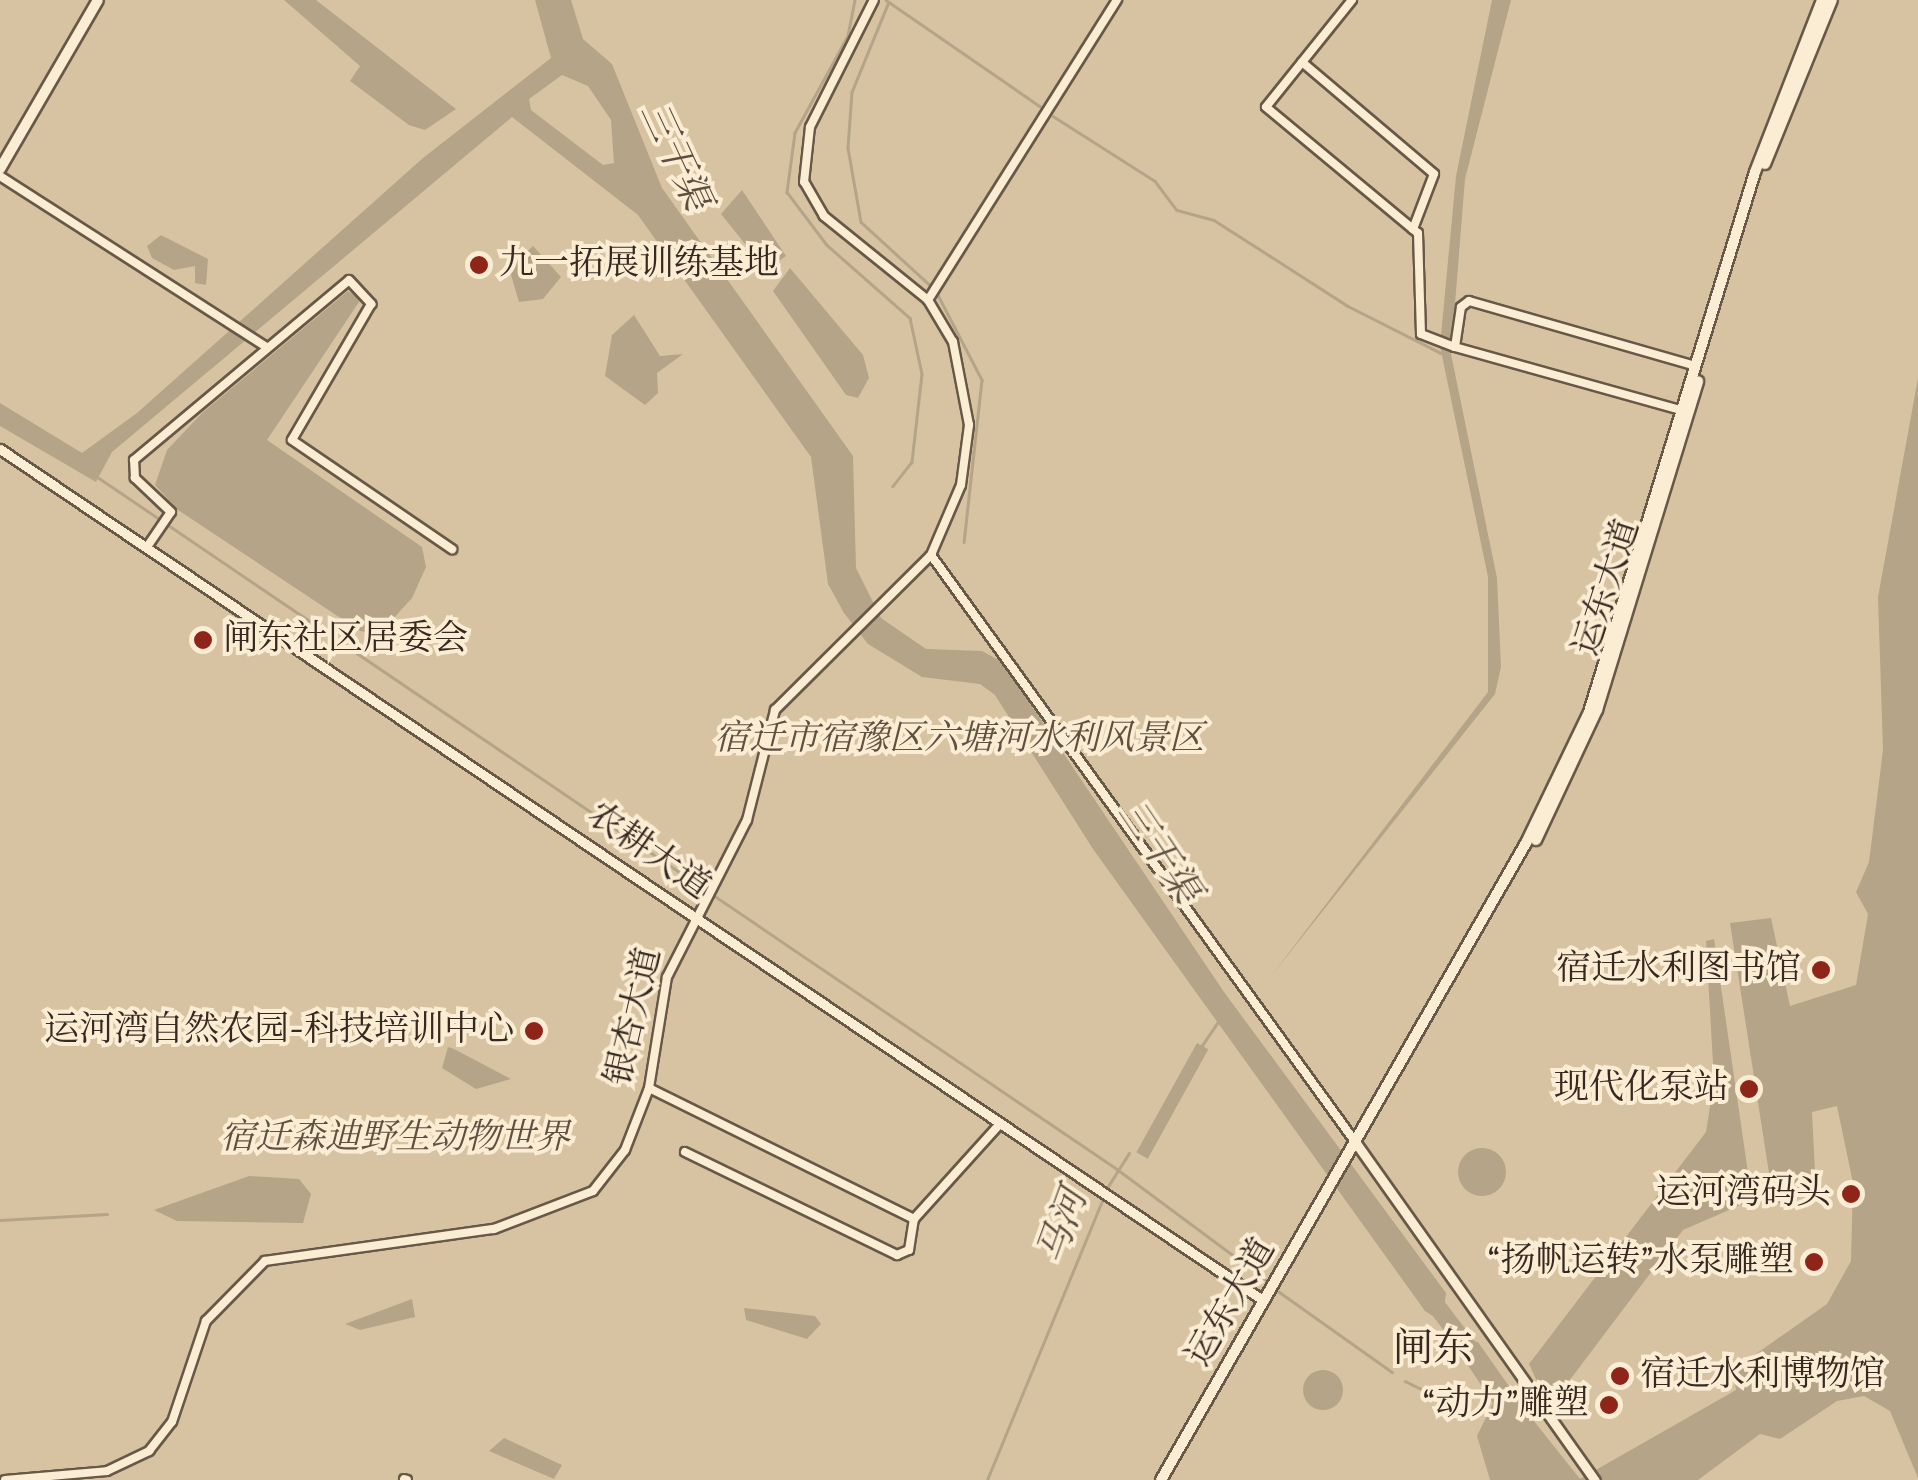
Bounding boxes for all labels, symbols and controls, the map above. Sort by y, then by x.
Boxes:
water label: 三干渠 [628,96,718,218]
place label: 九一拓展训练基地 [499,244,779,286]
marker: 九一拓展训练基地 [468,254,490,276]
street label: 运东大道 [1566,515,1650,661]
place label: 闸东社区居委会 [223,619,468,661]
marker: 闸东社区居委会 [192,629,214,651]
park label: 宿迁市宿豫区六塘河水利风景区 [714,719,1204,761]
water label: 三干渠 [1106,793,1208,913]
street label: 农耕大道 [579,795,717,909]
street label: 银杏大道 [599,944,671,1090]
place label: 宿迁水利图书馆 [1556,949,1801,991]
marker: 宿迁水利图书馆 [1810,959,1832,981]
place label: 运河湾自然农园-科技培训中心 [44,1010,514,1052]
marker: 运河湾自然农园-科技培训中心 [523,1020,545,1042]
place label: 现代化泵站 [1554,1068,1729,1110]
marker: 现代化泵站 [1738,1078,1760,1100]
park label: 宿迁森迪野生动物世界 [220,1118,570,1160]
place label: 运河湾码头 [1656,1173,1831,1215]
water label: 马河 [1031,1183,1099,1271]
marker: 运河湾码头 [1840,1183,1862,1205]
street label: 运东大道 [1179,1232,1285,1374]
place label: “扬帆运转”水泵雕塑 [1487,1241,1794,1283]
marker: “扬帆运转”水泵雕塑 [1803,1251,1825,1273]
district label: 闸东 [1393,1327,1473,1375]
place label: 宿迁水利博物馆 [1640,1355,1885,1397]
marker: 宿迁水利博物馆 [1609,1365,1631,1387]
place label: “动力”雕塑 [1422,1384,1589,1426]
marker: “动力”雕塑 [1598,1394,1620,1416]

